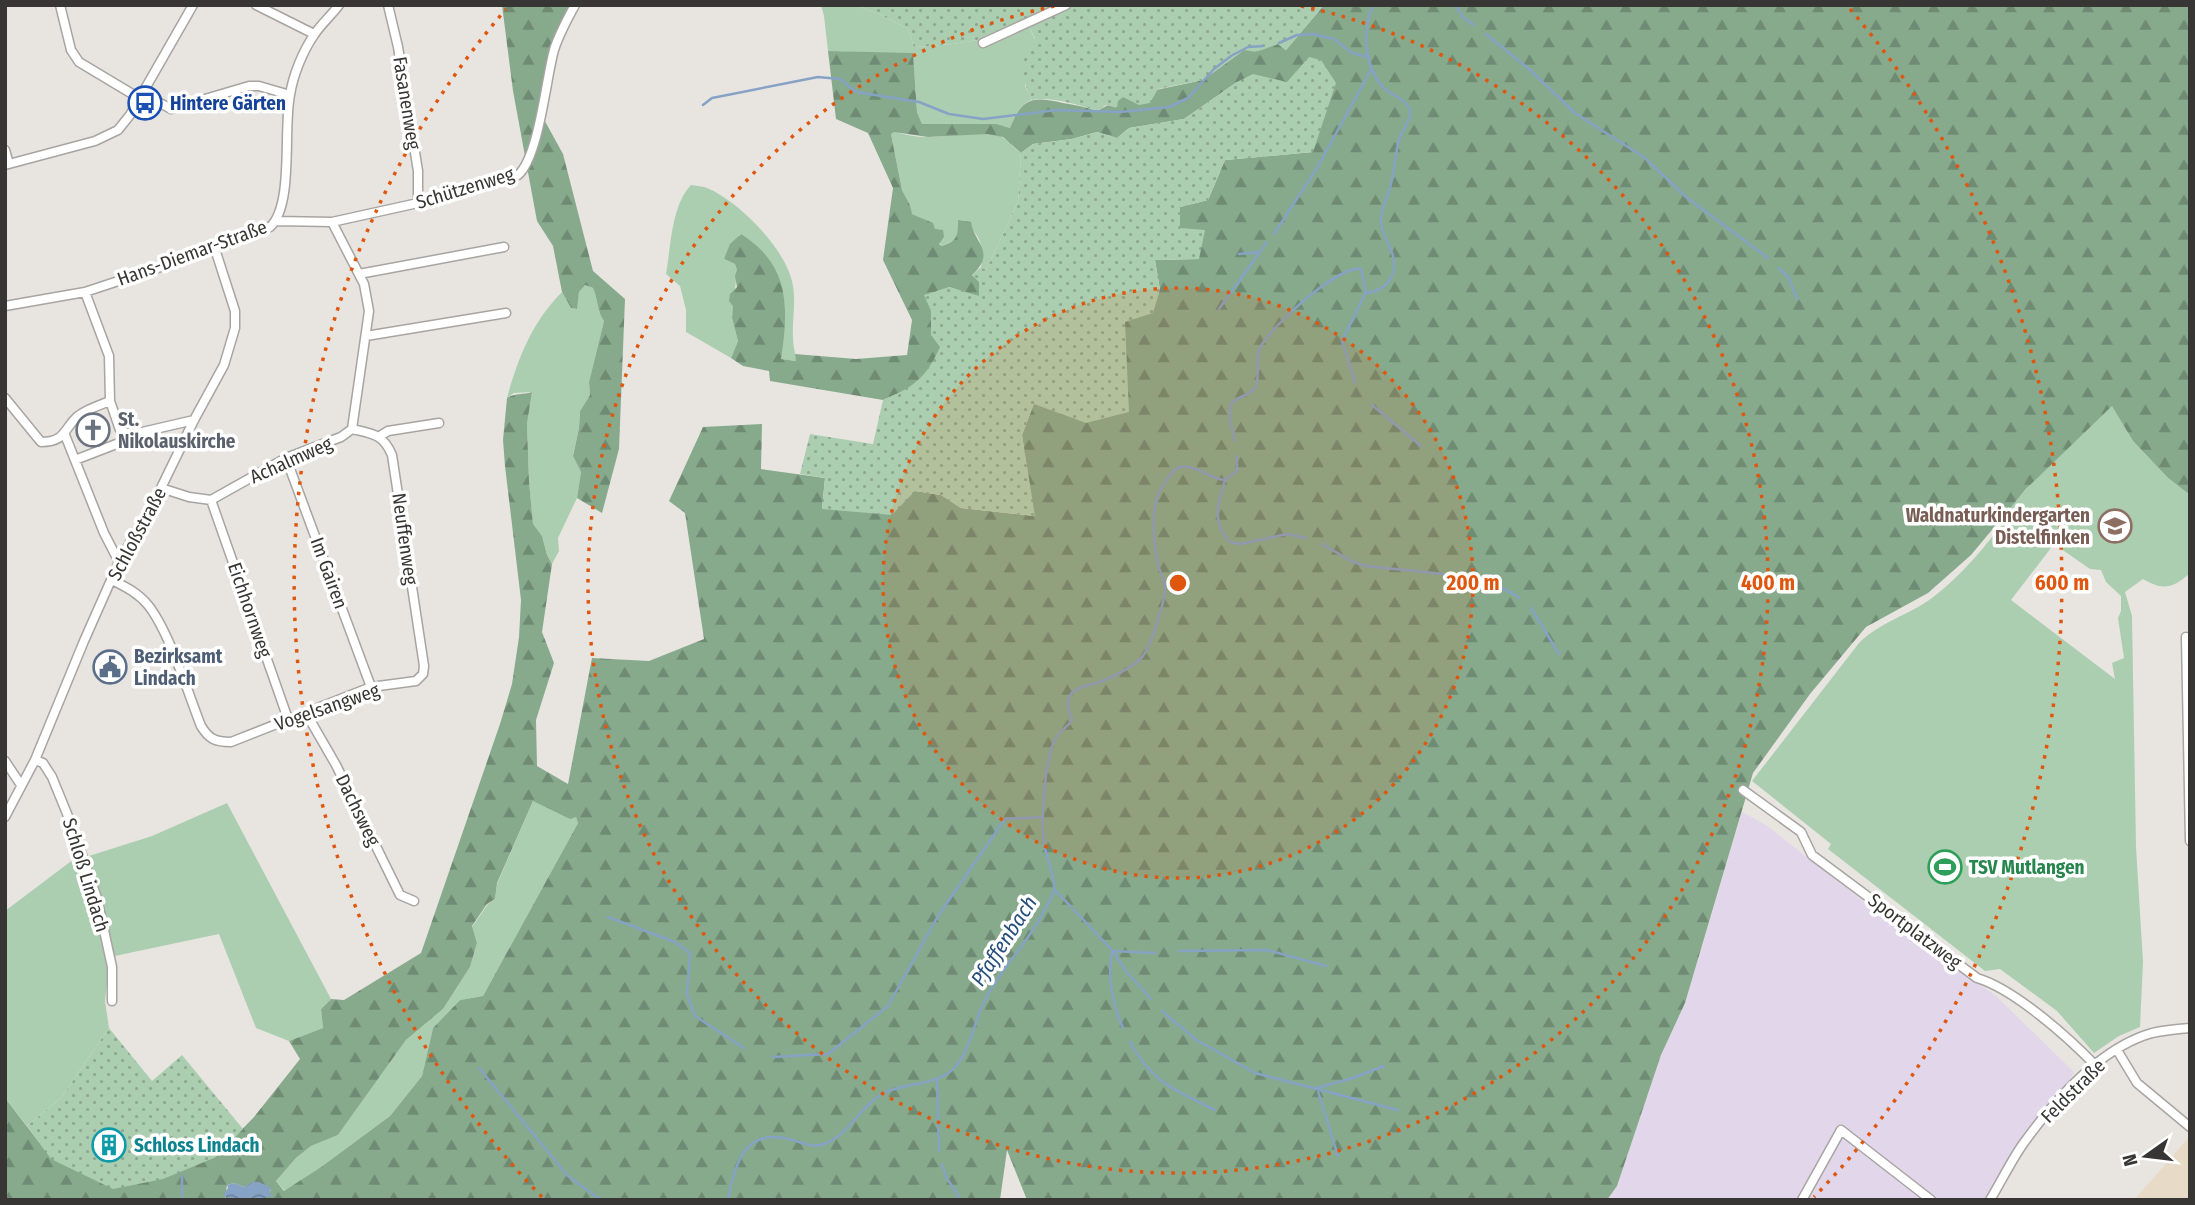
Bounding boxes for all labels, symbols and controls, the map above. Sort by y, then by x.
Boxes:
street label: Fasanenweg [388,55,426,151]
bus stop icon: Hintere Gärten [126,84,164,122]
place label: Hintere Gärten [170,92,286,115]
street label: Schützenweg [413,162,517,214]
street label: Hans-Diemar-Straße [114,215,270,291]
place label: St. Nikolauskirche [118,408,236,453]
church icon: St. Nikolauskirche [74,411,112,449]
street label: Achalmweg [246,432,336,488]
street label: Schloßstraße [103,484,171,584]
street label: Neuffenweg [387,492,423,586]
place label: Waldnaturkindergarten Distelfinken [1906,504,2090,549]
school or university icon: Waldnaturkindergarten Distelfinken [2096,507,2134,545]
street label: Im Gairen [305,534,353,612]
street label: Eichhornweg [223,559,277,661]
text: 200 m [1445,570,1500,596]
text: 400 m [1741,570,1795,596]
text: 600 m [2035,570,2089,596]
centre of rings [1166,571,1190,595]
place label: Bezirksamt Lindach [134,645,223,690]
public building icon: Bezirksamt Lindach [91,648,129,686]
street label: Vogelsangweg [272,678,382,736]
street label: Dachsweg [331,770,385,850]
street label: Schloß Lindach [58,815,114,935]
sports icon: TSV Mutlangen [1926,848,1964,886]
place label: TSV Mutlangen [1969,856,2085,879]
street label: Sportplatzweg [1864,888,1966,974]
water label: Pfaffenbach [965,891,1043,991]
street label: Feldstraße [2036,1054,2110,1128]
north arrow [2111,1121,2181,1191]
building icon: Schloss Lindach [90,1126,128,1164]
place label: Schloss Lindach [134,1134,260,1157]
text: N [2117,1152,2143,1168]

